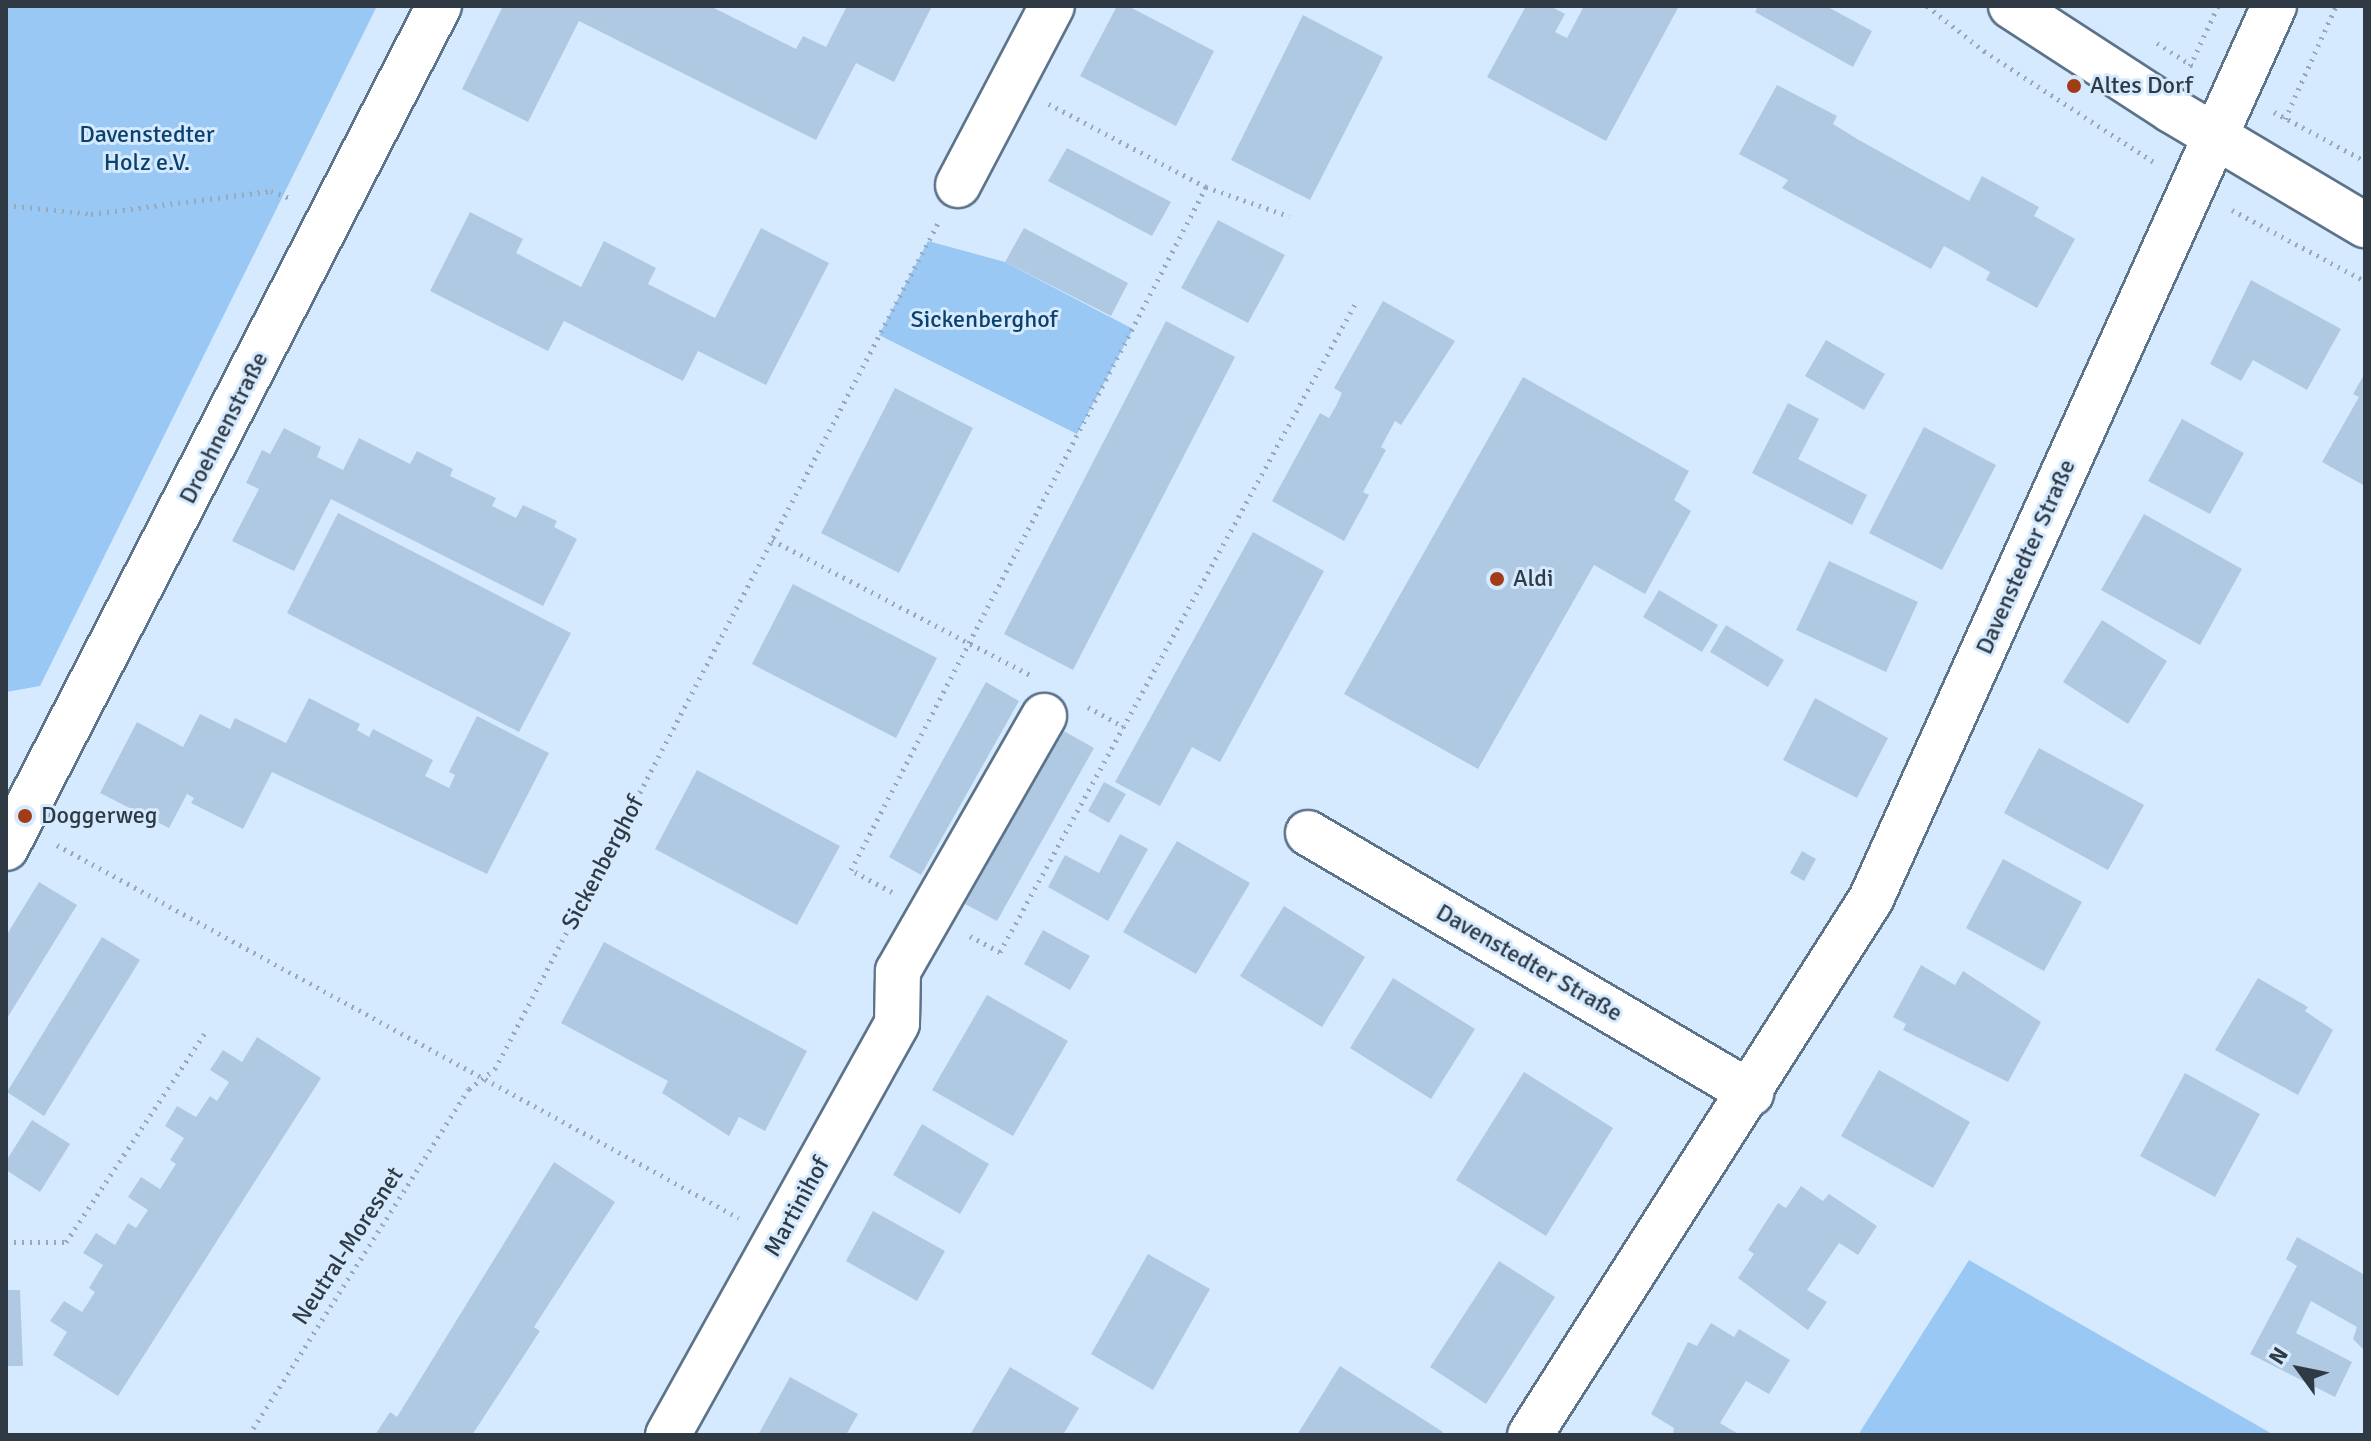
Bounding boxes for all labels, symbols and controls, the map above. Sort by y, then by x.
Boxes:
place label: Altes Dorf [2090,72,2193,100]
marker: Altes Dorf [2065,77,2083,95]
park label: Davenstedter Holz e.V. [79,121,215,177]
park label: Sickenberghof [910,306,1058,334]
street label: Droehnenstraße [173,347,275,509]
street label: Davenstedter Straße [1970,455,2082,659]
place label: Aldi [1513,565,1553,593]
marker: Aldi [1488,570,1506,588]
street label: Sickenberghof [556,791,650,935]
place label: Doggerweg [41,802,157,830]
marker: Doggerweg [16,807,34,825]
street label: Davenstedter Straße [1431,898,1627,1028]
street label: Martinihof [758,1152,836,1262]
street label: Neutral-Moresnet [286,1162,410,1330]
north arrow [2259,1329,2339,1409]
text: N [2263,1342,2294,1369]

